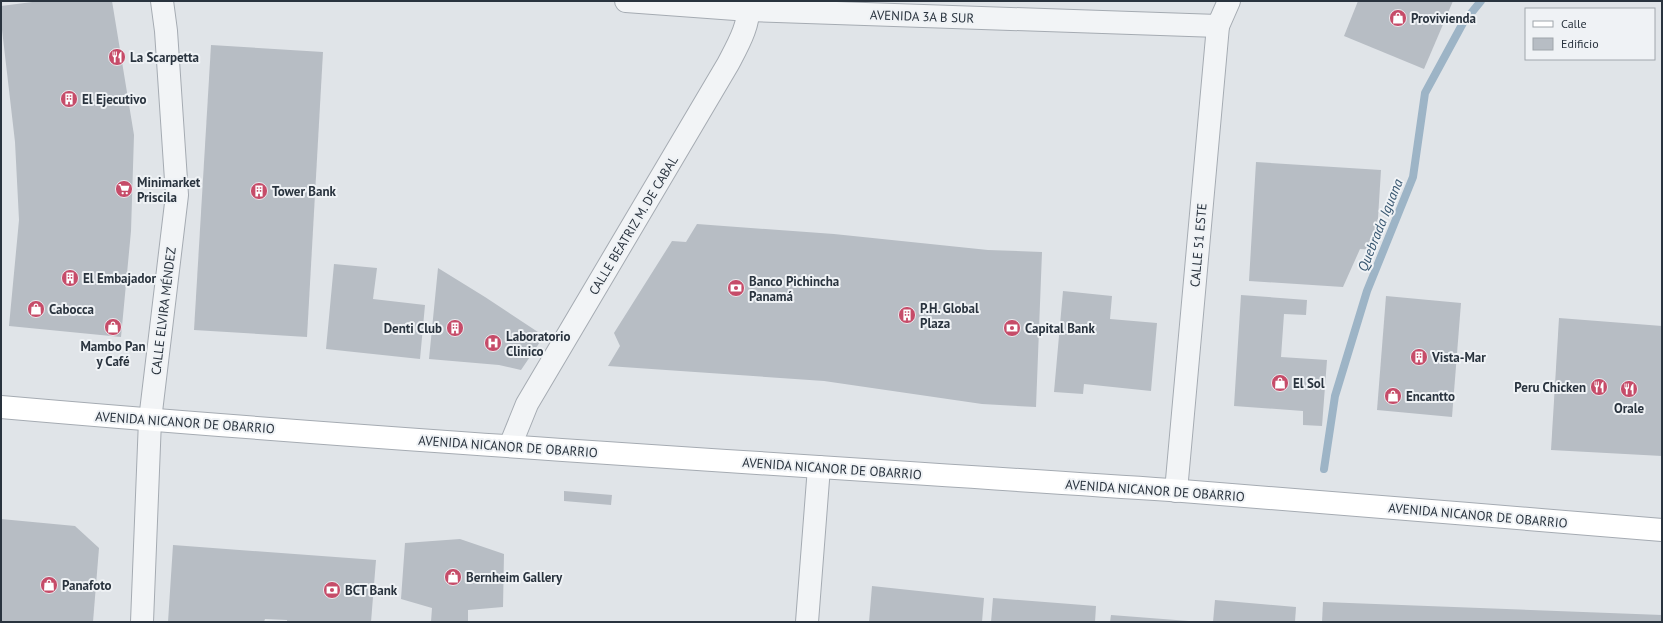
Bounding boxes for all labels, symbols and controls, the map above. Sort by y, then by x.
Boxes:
street label: AVENIDA 3A B SUR [869,6,975,27]
shop icon: Provivienda [1388,8,1408,28]
legend [1525,8,1655,60]
place label: Provivienda [1411,10,1476,27]
text: Calle [1561,16,1587,31]
text: Edificio [1561,36,1599,51]
restaurant icon: La Scarpetta [107,47,127,67]
place label: La Scarpetta [130,49,199,66]
building icon: El Ejecutivo [59,89,79,109]
place label: El Ejecutivo [82,91,146,108]
street label: CALLE BEATRIZ M. DE CABAL [585,152,682,298]
place label: Minimarket Priscila [137,174,201,206]
water label: Quebrada Iguana [1353,176,1407,274]
supermarket icon: Minimarket Priscila [114,179,134,199]
building icon: Tower Bank [249,181,269,201]
place label: Tower Bank [272,183,337,200]
street label: CALLE 51 ESTE [1186,202,1211,288]
street label: CALLE ELVIRA MÉNDEZ [147,246,180,376]
building icon: El Embajador [60,268,80,288]
place label: El Embajador [83,270,156,287]
place label: Banco Pichincha Panamá [749,273,839,305]
bank icon: Banco Pichincha Panamá [726,278,746,298]
shop icon: Cabocca [26,299,46,319]
place label: P.H. Global Plaza [920,300,979,332]
place label: Cabocca [49,301,94,318]
building icon: P.H. Global Plaza [897,305,917,325]
shop icon: Mambo Pan y Café [103,317,123,337]
building icon: Denti Club [445,318,465,338]
bank icon: Capital Bank [1002,318,1022,338]
place label: Denti Club [384,320,442,337]
place label: Capital Bank [1025,320,1095,337]
place label: Laboratorio Clinico [506,328,571,360]
hospital icon: Laboratorio Clinico [483,333,503,353]
place label: Mambo Pan y Café [80,338,146,370]
building icon: Vista-Mar [1409,347,1429,367]
place label: Vista-Mar [1431,349,1486,366]
shop icon: El Sol [1270,373,1290,393]
place label: El Sol [1293,375,1325,392]
restaurant icon: Peru Chicken [1589,377,1609,397]
place label: Peru Chicken [1514,379,1586,396]
restaurant icon: Orale [1619,379,1639,399]
shop icon: Encantto [1383,386,1403,406]
place label: Encantto [1406,388,1455,405]
place label: Orale [1614,400,1644,417]
street label: AVENIDA NICANOR DE OBARRIO [95,408,275,437]
street label: AVENIDA NICANOR DE OBARRIO [418,432,598,461]
street label: AVENIDA NICANOR DE OBARRIO [742,454,922,483]
street label: AVENIDA NICANOR DE OBARRIO [1065,476,1245,505]
street label: AVENIDA NICANOR DE OBARRIO [1388,499,1568,532]
shop icon: Bernheim Gallery [443,567,463,587]
place label: Bernheim Gallery [466,569,563,586]
shop icon: Panafoto [39,575,59,595]
place label: Panafoto [62,577,112,594]
bank icon: BCT Bank [322,580,342,600]
place label: BCT Bank [345,582,398,599]

